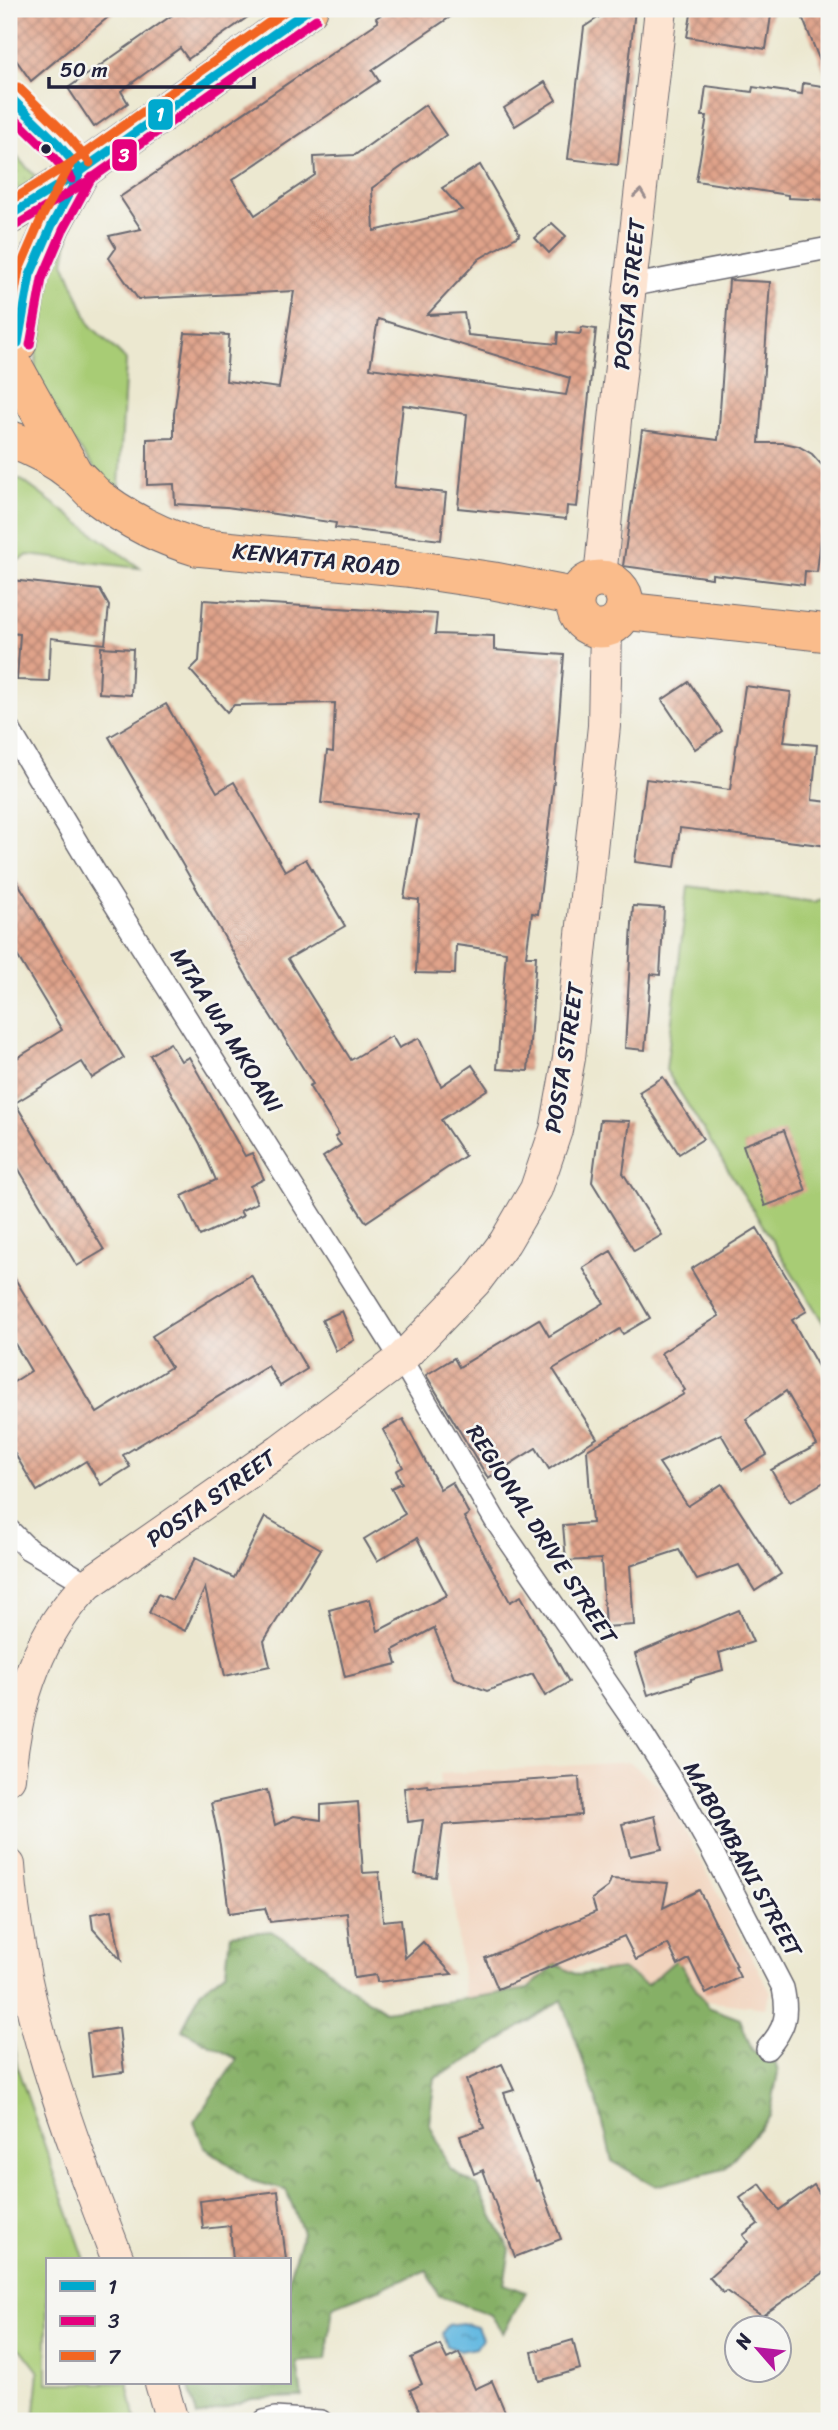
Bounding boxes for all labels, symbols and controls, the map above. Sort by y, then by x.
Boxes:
scale bar [49,46,254,90]
text: 50 m [60,51,108,89]
line badge: 1 [147,98,174,131]
text: 1 [156,98,164,131]
line badge: 3 [111,138,138,172]
text: 3 [118,139,130,172]
unlabelled marker [39,142,53,156]
one-way arrow [632,188,647,199]
street label: POSTA STREET [601,215,658,372]
street label: KENYATTA ROAD [231,530,401,589]
street label: MTAA WA MKOANI [159,939,294,1121]
street label: POSTA STREET [532,979,597,1136]
street label: REGIONAL DRIVE STREET [455,1416,629,1654]
street label: POSTA STREET [137,1437,286,1559]
street label: MABOMBANI STREET [672,1754,814,1966]
legend [46,2258,290,2384]
text: 1 [108,2268,117,2306]
text: 3 [108,2302,120,2340]
north arrow [722,2314,792,2384]
text: N [725,2327,761,2356]
text: 7 [108,2338,122,2376]

